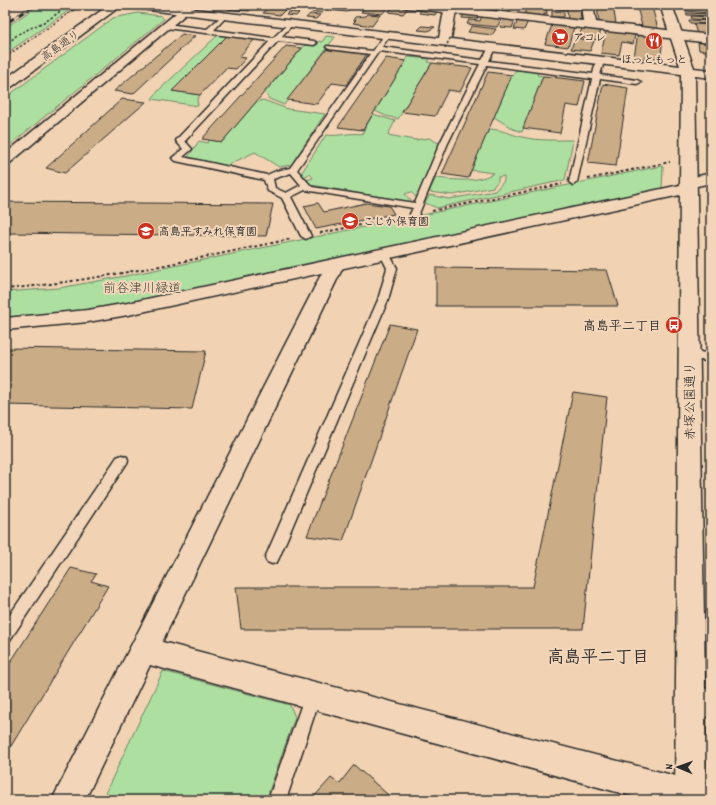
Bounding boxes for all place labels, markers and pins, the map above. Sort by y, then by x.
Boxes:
supermarket icon: アコレ [550,27,570,47]
place label: アコレ [573,31,606,47]
restaurant icon: ほっともっと [644,31,664,51]
place label: ほっともっと [621,53,687,69]
school or university icon: こじか保育園 [340,211,360,231]
place label: こじか保育園 [363,215,429,231]
school or university icon: 高島平すみれ保育園 [136,221,156,241]
place label: 高島平すみれ保育園 [159,225,257,241]
bus stop icon: 高島平二丁目 [664,315,684,335]
place label: 高島平二丁目 [583,318,661,337]

